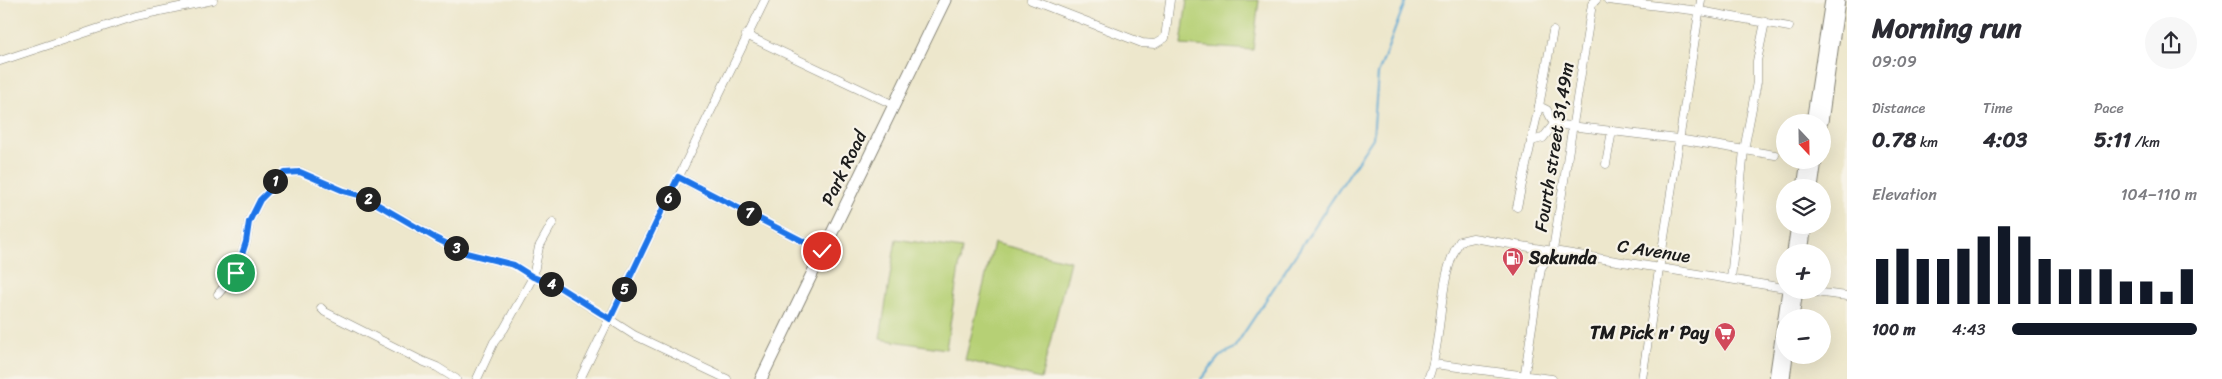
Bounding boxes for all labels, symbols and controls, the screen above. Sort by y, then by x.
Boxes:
text: Morning run [1872,3,2022,52]
button: share [2145,17,2197,69]
text: 09:09 [1872,47,1917,76]
street label: Fourth street 31,49m [1525,60,1583,234]
text: Distance [1872,96,1925,121]
text: Time [1983,96,2013,121]
text: Pace [2094,96,2124,121]
north arrow [1776,114,1831,169]
map controls [1776,114,1831,364]
text: 0.78 [1872,121,1916,159]
text: 4:03 [1983,121,2027,159]
text: 5:11 [2094,121,2131,159]
street label: Park Road [812,124,877,211]
text: km [1916,130,1938,155]
text: /km [2131,130,2160,155]
pin: 1 [262,168,288,194]
text: 1 [272,169,279,194]
button: layers [1776,179,1831,234]
text: Elevation [1872,180,1937,209]
text: 104–110 m [2121,180,2197,209]
pin: 2 [356,186,380,212]
pin: 6 [656,186,680,210]
text: 6 [665,186,672,211]
text: 2 [364,187,373,212]
pin: 7 [736,200,762,226]
text: 7 [746,201,754,226]
street label: C Avenue [1615,229,1693,273]
pin [801,230,843,272]
pin: 3 [444,236,468,260]
text: 3 [453,236,460,261]
icon: check [808,237,836,265]
place label: Sakunda [1528,242,1598,274]
button: + [1776,244,1831,299]
fuel station icon: Sakunda [1501,246,1525,277]
pin [215,252,257,294]
icon: arrive [222,259,250,287]
pin: 4 [538,272,564,296]
text: 4 [547,272,556,297]
pin: 5 [612,276,636,302]
text: 5 [620,277,629,302]
button: − [1776,309,1831,364]
text: 100 m [1872,315,1916,344]
text: 4:43 [1952,315,1986,344]
place label: TM Pick n' Pay [1590,317,1710,349]
supermarket icon: TM Pick n' Pay [1713,321,1737,352]

